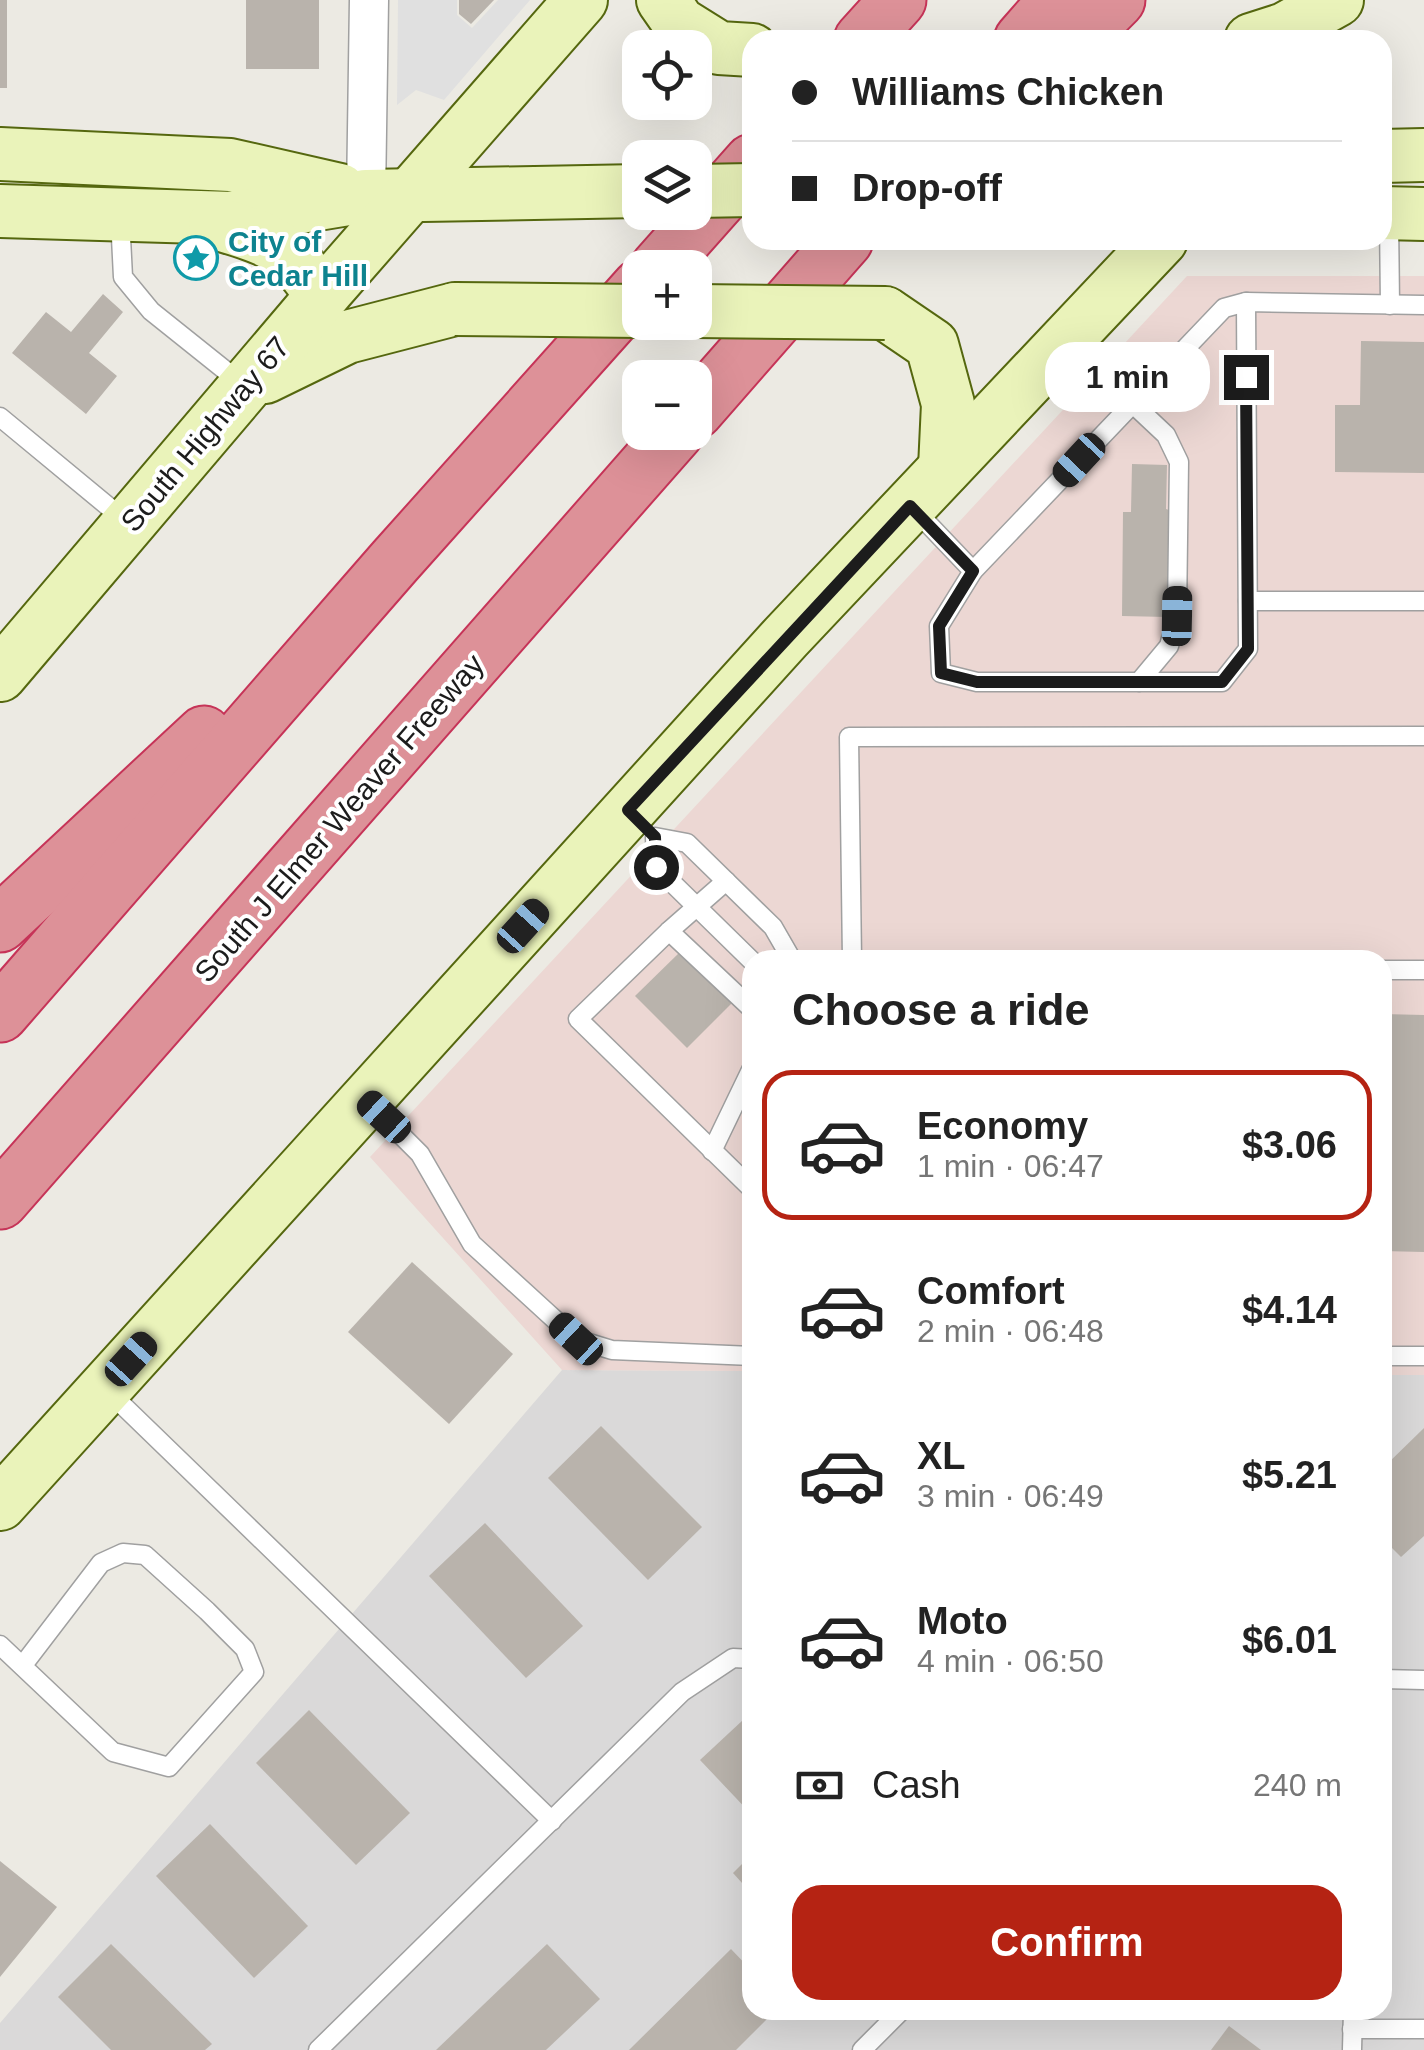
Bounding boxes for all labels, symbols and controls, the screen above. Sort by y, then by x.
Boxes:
map controls [622,30,712,450]
button: locate [622,30,712,120]
text: Williams Chicken [852,71,1164,113]
button: layers [622,140,712,230]
text: Drop-off [852,167,1002,209]
place label: City of Cedar Hill [228,225,368,292]
place icon: City of Cedar Hill [173,235,219,281]
button: + [622,250,712,340]
street label: South Highway 67 [114,330,296,538]
callout: 1 min [1046,342,1211,412]
route end [1224,355,1269,400]
text: 1 min [1086,359,1169,395]
button: − [622,360,712,450]
car [1048,428,1110,492]
car [1161,586,1193,646]
street label: South J Elmer Weaver Freeway [188,648,490,988]
route start [634,845,679,890]
car [492,894,554,958]
text: Choose a ride [792,984,1090,1035]
car [352,1086,416,1148]
icon: car [797,1100,887,1190]
text: Economy [917,1105,1088,1147]
text: $3.06 [1242,1124,1337,1166]
text: 1 min · 06:47 [917,1148,1104,1184]
icon: car [797,1265,887,1355]
text: Comfort [917,1270,1065,1312]
text: $4.14 [1242,1289,1337,1331]
car [544,1308,608,1370]
text: 2 min · 06:48 [917,1313,1104,1349]
car [100,1327,162,1391]
icon: car [797,1430,887,1520]
text: XL [917,1435,966,1477]
text: $5.21 [1242,1454,1337,1496]
text: 3 min · 06:49 [917,1478,1104,1514]
icon: car [797,1595,887,1685]
text: Moto [917,1600,1008,1642]
text: $6.01 [1242,1619,1337,1661]
text: 4 min · 06:50 [917,1643,1104,1679]
icon: cash [792,1758,847,1813]
text: Cash [872,1764,961,1806]
text: 240 m [1253,1767,1342,1803]
button: Confirm [792,1885,1342,2000]

